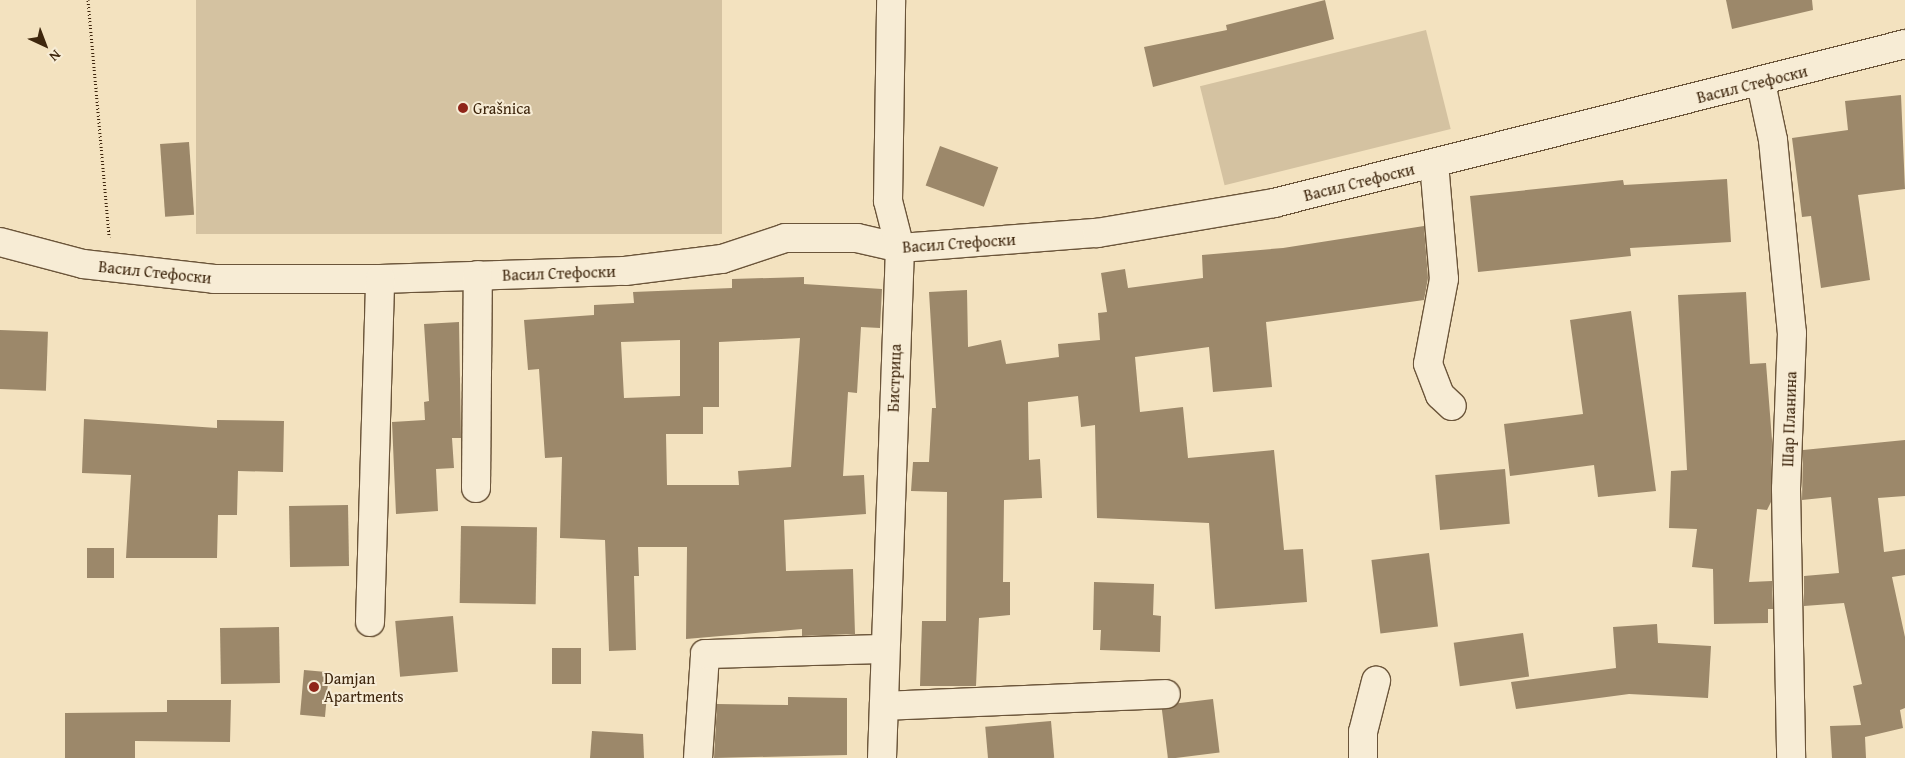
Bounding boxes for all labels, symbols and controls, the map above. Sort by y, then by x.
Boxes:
north arrow [20,20,70,70]
text: N [45,45,65,66]
street label: Васил Стефоски [1695,61,1809,107]
place label: Grašnica [473,98,531,118]
marker: Grašnica [457,102,469,114]
street label: Васил Стефоски [1302,159,1416,205]
street label: Васил Стефоски [902,229,1016,257]
street label: Васил Стефоски [98,257,212,287]
street label: Васил Стефоски [502,261,616,285]
street label: Бистрица [883,344,905,412]
street label: Шар Планина [1778,371,1800,467]
place label: Damjan Apartments [324,668,404,706]
marker: Damjan Apartments [308,681,320,693]

